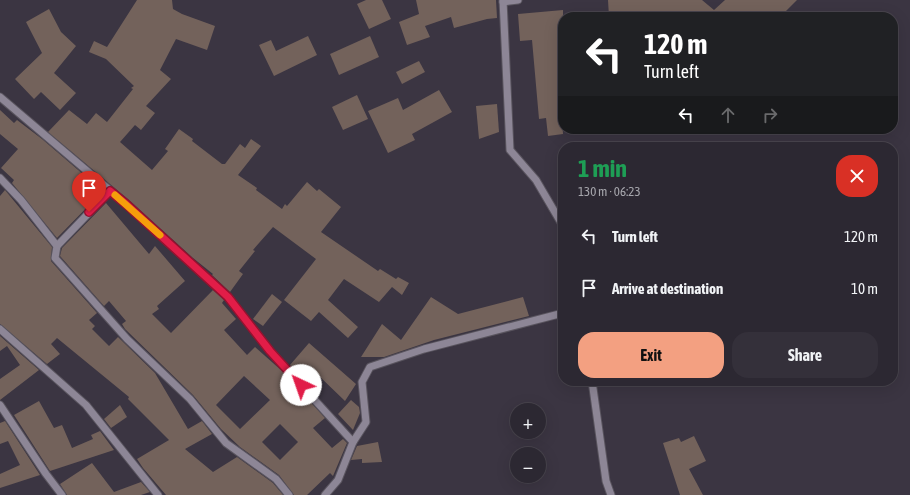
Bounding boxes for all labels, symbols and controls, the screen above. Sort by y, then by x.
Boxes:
icon: left [578,28,630,80]
text: 120 m [644,28,707,60]
text: Turn left [644,61,699,82]
icon: left [675,104,697,126]
icon: ahead [717,104,739,126]
icon: right [759,104,781,126]
text: 1 min [578,155,627,182]
button: close [836,155,878,197]
pin [72,171,106,212]
icon: arrive [78,177,100,199]
text: 130 m · 06:23 [578,184,641,199]
icon: left [578,225,600,247]
text: Turn left [612,228,658,245]
text: 120 m [844,228,878,245]
icon: arrive [578,277,600,299]
text: Arrive at destination [612,280,723,297]
text: 10 m [851,280,878,297]
button: Exit [578,332,724,378]
button: Share [732,332,878,378]
position arrow [280,364,322,406]
map controls [510,403,546,483]
button: + [510,403,546,439]
button: − [510,447,546,483]

